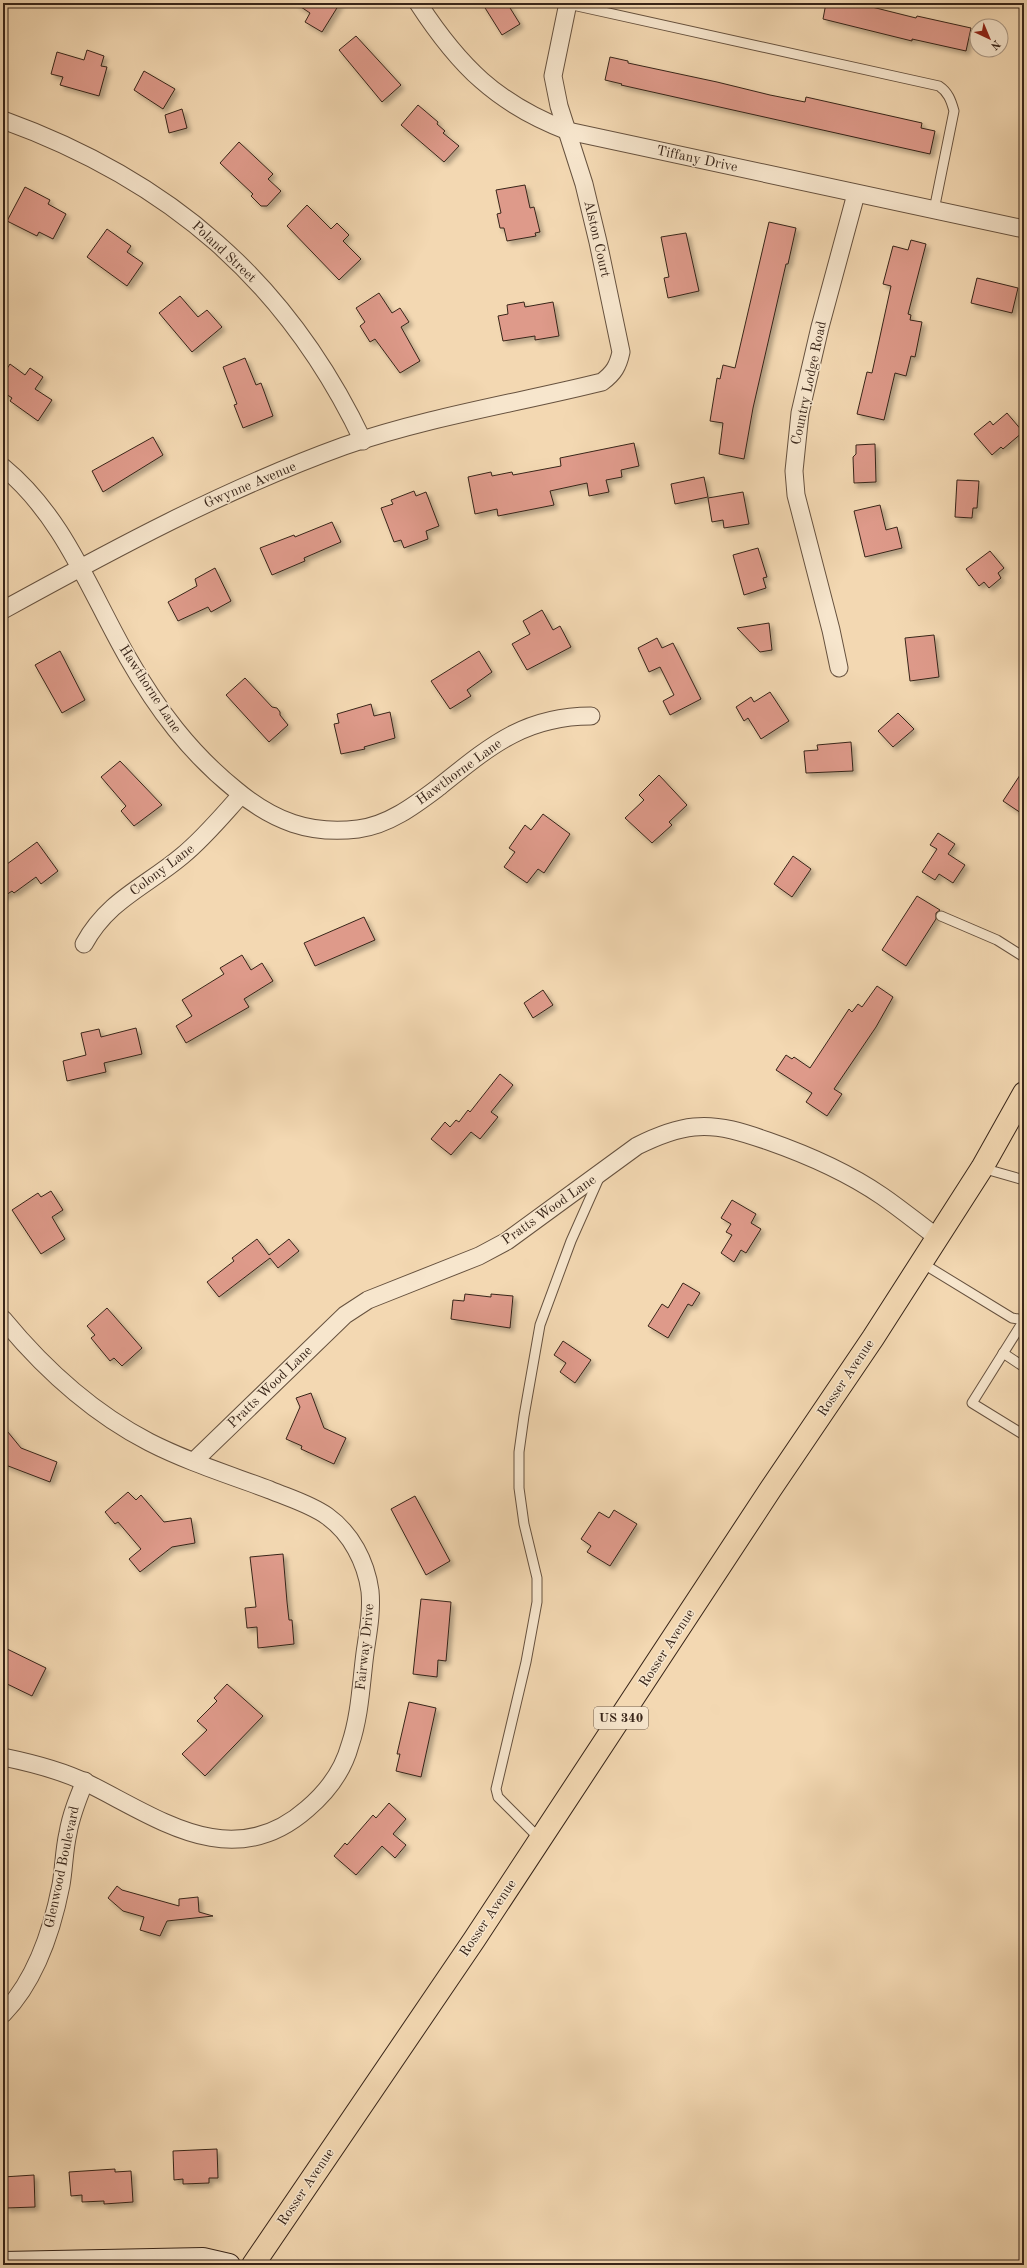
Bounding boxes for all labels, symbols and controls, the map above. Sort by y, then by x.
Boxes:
north arrow [969,18,1009,58]
text: N [988,37,1002,51]
street label: Tiffany Drive [655,144,739,174]
street label: Alston Court [581,199,613,279]
street label: Poland Street [189,219,259,285]
street label: Country Lodge Road [789,320,829,446]
street label: Gwynne Avenue [202,459,298,511]
street label: Hawthorne Lane [116,642,184,736]
street label: Hawthorne Lane [414,736,504,808]
street label: Colony Lane [127,841,197,899]
street label: Pratts Wood Lane [500,1172,598,1248]
street label: Rosser Avenue [815,1337,877,1419]
street label: Pratts Wood Lane [225,1343,315,1431]
street label: Fairway Drive [353,1603,377,1691]
street label: Rosser Avenue [637,1607,697,1689]
road number: US 340 [594,1707,648,1729]
street label: Glenwood Boulevard [42,1805,82,1929]
street label: Rosser Avenue [457,1877,519,1959]
street label: Rosser Avenue [275,2146,337,2228]

